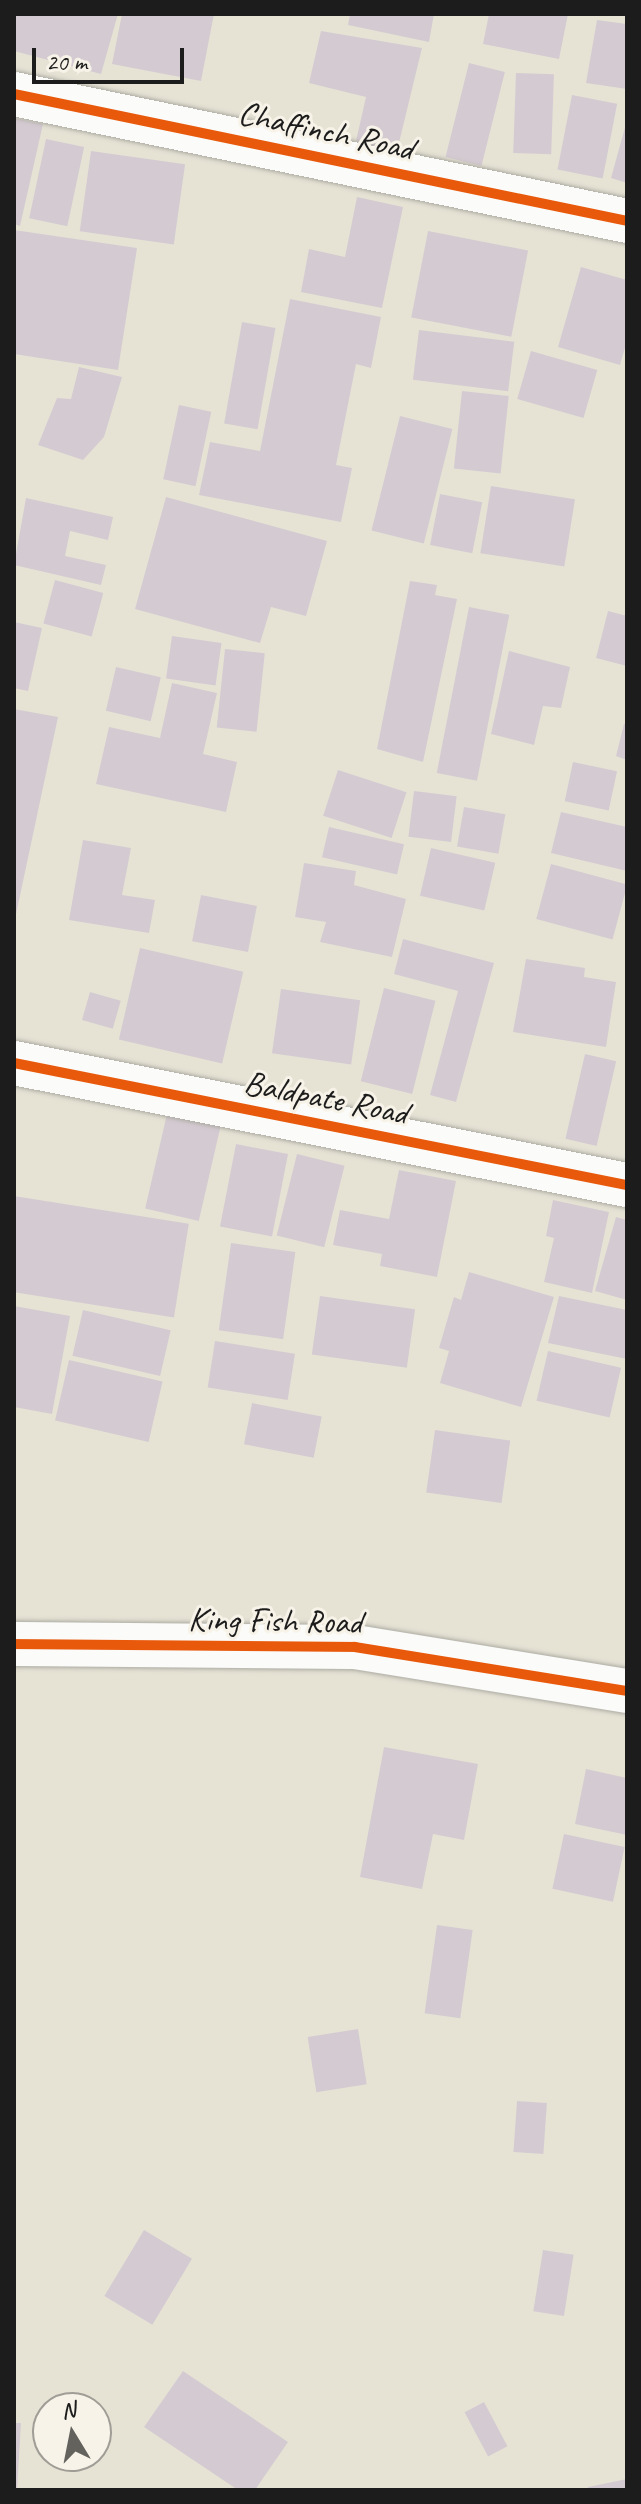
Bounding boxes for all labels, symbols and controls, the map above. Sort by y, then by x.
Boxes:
scale bar [36,32,188,82]
text: 20 m [46,47,87,77]
street label: Chaffinch Road [235,92,417,168]
street label: Baldpate Road [241,1061,411,1133]
street label: King Fish Road [188,1598,362,1642]
north arrow [32,2392,112,2472]
text: N [59,2395,77,2425]

